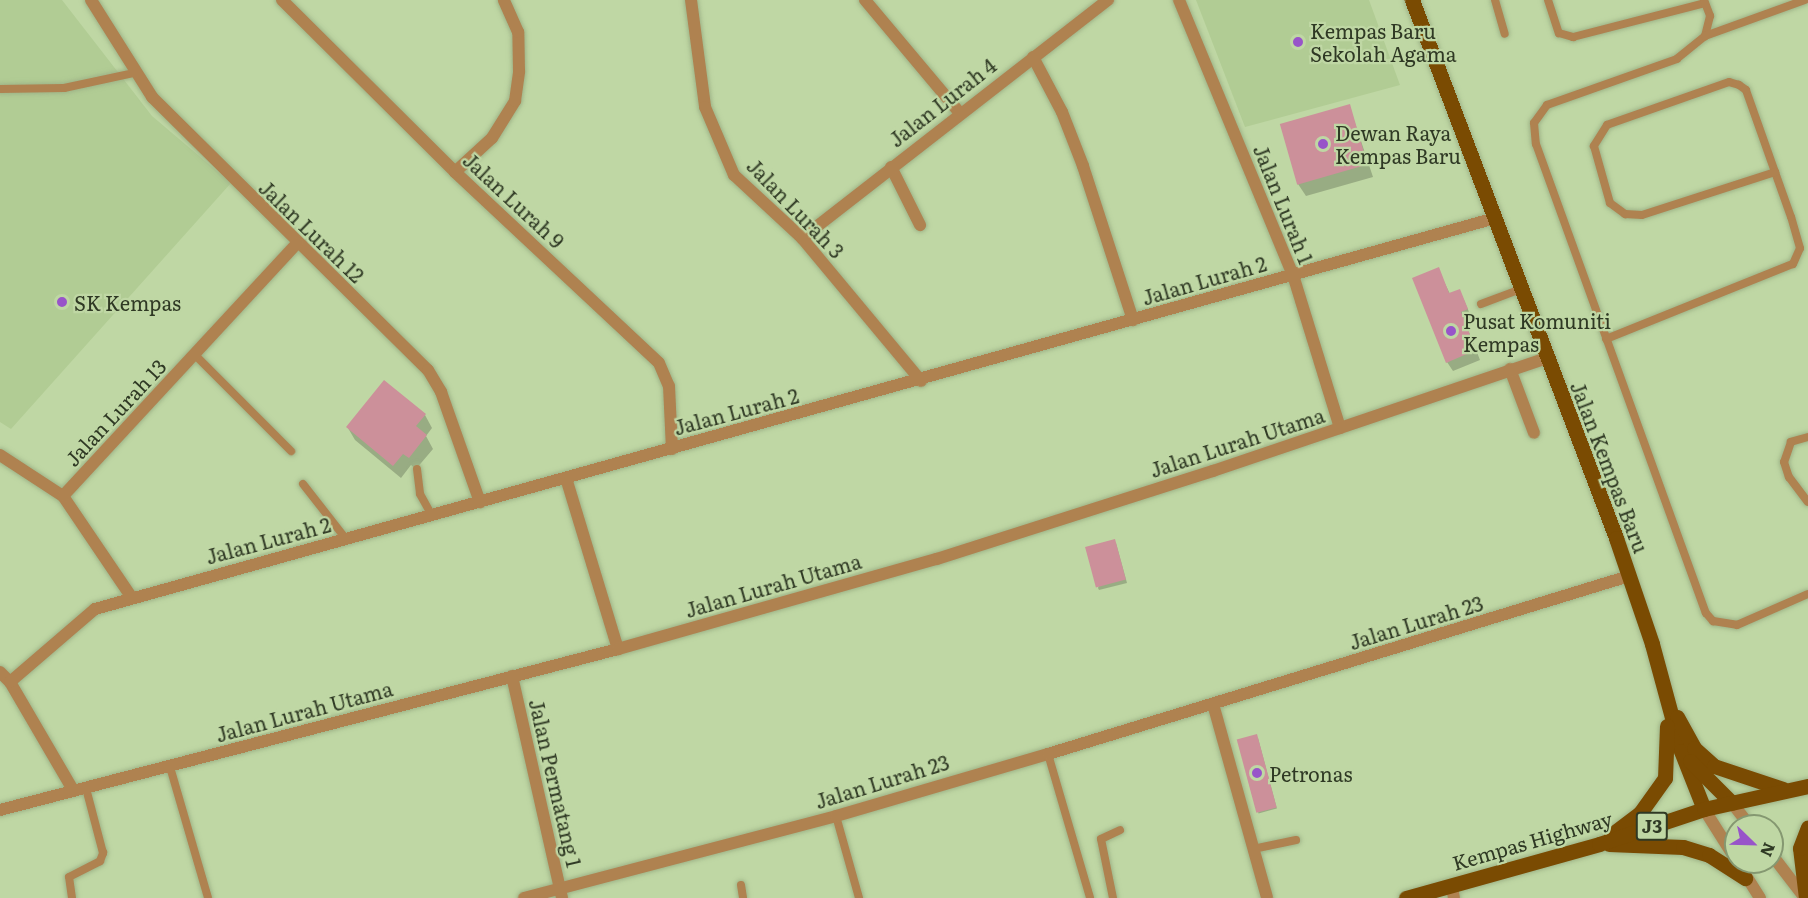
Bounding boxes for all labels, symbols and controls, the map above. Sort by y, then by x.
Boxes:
place label: Kempas Baru Sekolah Agama [1310,19,1457,66]
marker: Kempas Baru Sekolah Agama [1291,35,1305,49]
street label: Jalan Lurah 4 [884,53,1000,151]
place label: Dewan Raya Kempas Baru [1335,120,1461,167]
marker: Dewan Raya Kempas Baru [1316,137,1330,151]
street label: Jalan Lurah 1 [1249,141,1319,267]
street label: Jalan Lurah 9 [459,147,569,253]
street label: Jalan Lurah 3 [743,153,849,263]
street label: Jalan Lurah 12 [255,175,369,287]
street label: Jalan Lurah 2 [1139,251,1269,309]
place label: SK Kempas [74,290,181,314]
marker: SK Kempas [55,295,69,309]
place label: Pusat Komuniti Kempas [1463,308,1611,355]
marker: Pusat Komuniti Kempas [1444,324,1458,338]
street label: Jalan Lurah 13 [59,354,171,470]
street label: Jalan Kempas Baru [1566,378,1654,556]
street label: Jalan Lurah 2 [671,383,801,439]
street label: Jalan Lurah Utama [1147,402,1327,482]
street label: Jalan Lurah 2 [203,512,333,568]
street label: Jalan Lurah Utama [682,548,864,622]
street label: Jalan Lurah 23 [1346,590,1486,654]
street label: Jalan Lurah Utama [213,676,395,746]
street label: Jalan Permatang 1 [525,697,587,869]
street label: Jalan Lurah 23 [812,749,952,813]
place label: Petronas [1269,761,1352,785]
marker: Petronas [1250,766,1264,780]
street label: Kempas Highway [1449,806,1615,874]
road number: J3 [1636,811,1668,841]
north arrow [1724,814,1784,874]
text: N [1755,839,1782,861]

